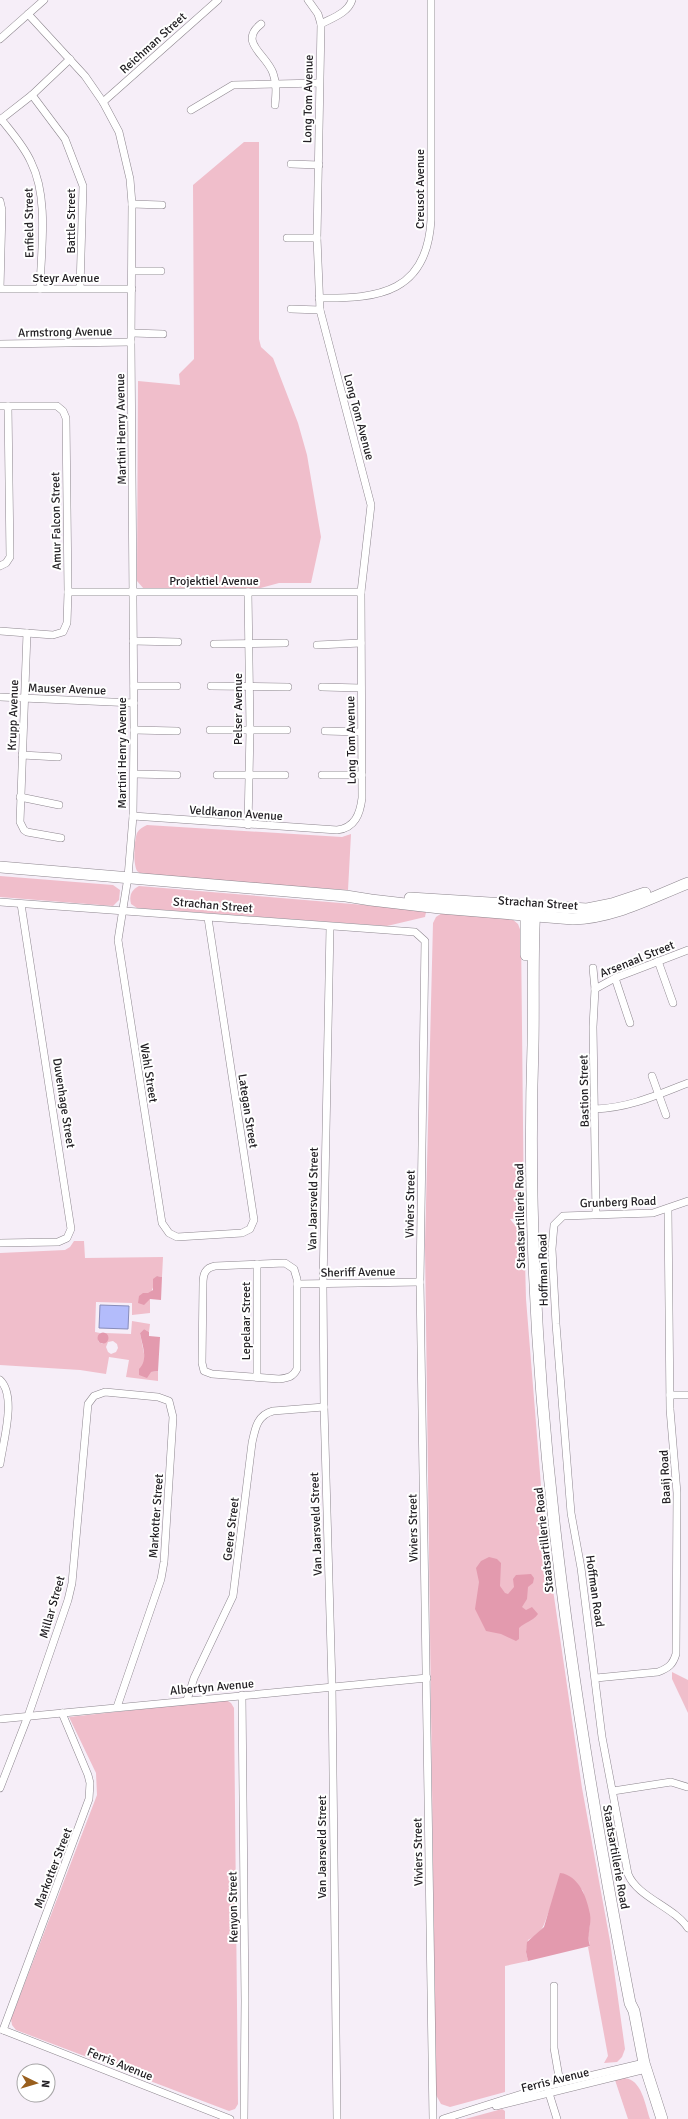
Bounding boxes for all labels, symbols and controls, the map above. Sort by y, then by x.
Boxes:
street label: Reichman Street [117,9,190,77]
street label: Long Tom Avenue [300,55,317,143]
street label: Creusot Avenue [413,149,428,229]
street label: Enfield Street [21,188,38,258]
street label: Battle Street [64,189,79,253]
street label: Steyr Avenue [33,271,99,286]
street label: Armstrong Avenue [18,324,112,341]
street label: Long Tom Avenue [340,372,377,462]
street label: Martini Henry Avenue [113,373,130,485]
street label: Amur Falcon Street [48,472,65,570]
street label: Projektiel Avenue [169,574,259,589]
street label: Pelser Avenue [231,673,246,745]
street label: Krupp Avenue [5,679,22,751]
street label: Mauser Avenue [28,681,106,698]
street label: Long Tom Avenue [343,696,360,784]
street label: Martini Henry Avenue [115,697,130,809]
street label: Veldkanon Avenue [189,803,283,824]
street label: Strachan Street [498,893,578,914]
street label: Strachan Street [172,895,253,916]
street label: Arsenaal Street [598,938,677,981]
street label: Wahl Street [136,1042,161,1104]
street label: Bastion Street [576,1054,593,1128]
street label: Duvenhage Street [49,1057,78,1149]
street label: Lategan Street [234,1073,261,1149]
street label: Van Jaarsveld Street [305,1147,322,1251]
street label: Staatsartillerie Road [512,1163,529,1269]
street label: Viviers Street [402,1170,419,1238]
street label: Grunberg Road [580,1194,657,1211]
street label: Hoffman Road [535,1234,552,1306]
street label: Sheriff Avenue [320,1264,396,1281]
street label: Lepelaar Street [239,1282,254,1360]
street label: Baaij Road [657,1449,674,1505]
street label: Van Jaarsveld Street [307,1472,326,1576]
street label: Markotter Street [146,1473,167,1559]
street label: Staatsartillerie Road [532,1487,557,1593]
street label: Viviers Street [405,1494,422,1562]
street label: Geere Street [220,1496,243,1562]
street label: Hoffman Road [582,1554,607,1628]
street label: Millar Street [36,1574,69,1640]
street label: Albertyn Avenue [169,1676,255,1699]
street label: Van Jaarsveld Street [315,1795,330,1899]
street label: Staatsartillerie Road [599,1804,632,1910]
street label: Viviers Street [410,1818,427,1886]
street label: Markotter Street [31,1826,76,1910]
street label: Kenyon Street [225,1871,242,1943]
street label: Ferris Avenue [85,2044,155,2084]
north arrow [16,2063,56,2103]
street label: Ferris Avenue [520,2065,591,2096]
text: N [39,2079,52,2088]

